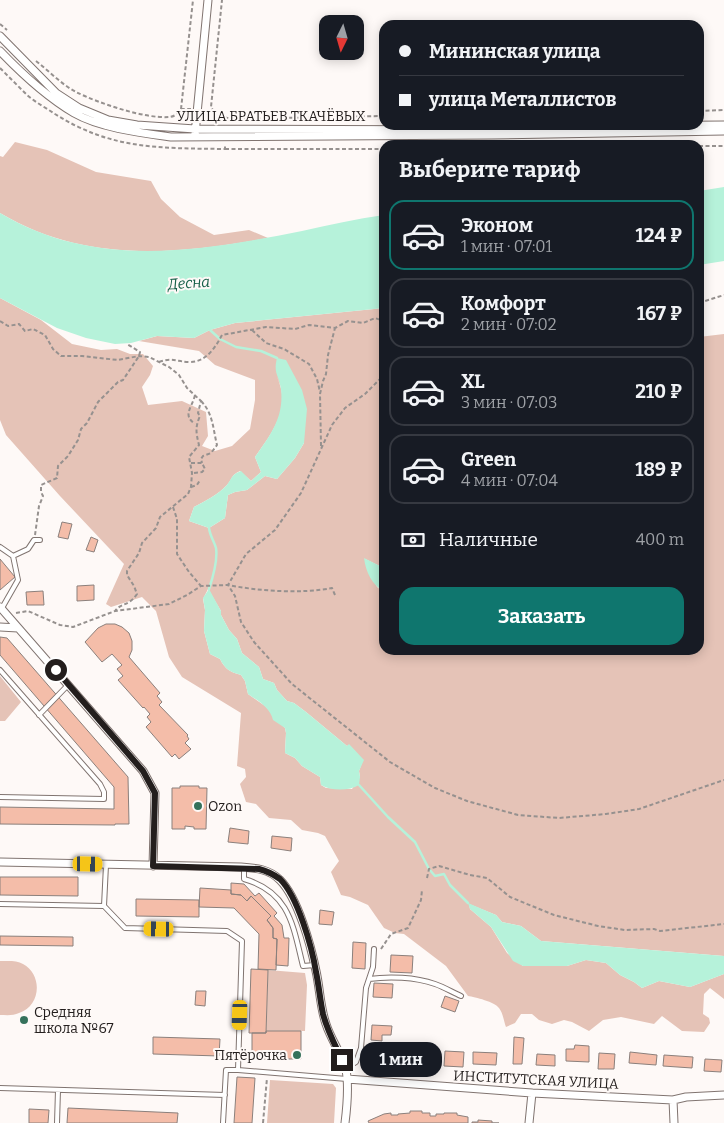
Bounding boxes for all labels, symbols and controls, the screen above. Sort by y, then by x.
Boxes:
north arrow [319,15,364,60]
map controls [319,15,364,60]
text: Мининская улица [429,40,600,63]
text: улица Металлистов [429,88,617,111]
street label: УЛИЦА БРАТЬЕВ ТКАЧЁВЫХ [176,108,366,125]
text: Выберите тариф [399,156,580,183]
icon: car [401,213,446,258]
text: Эконом [461,214,533,237]
text: 124 ₽ [636,224,682,247]
text: 1 мин · 07:01 [461,237,552,256]
water label: Десна [166,273,211,294]
icon: car [401,291,446,336]
text: Комфорт [461,292,546,315]
text: 167 ₽ [637,302,682,325]
text: 2 мин · 07:02 [461,315,557,334]
icon: car [401,369,446,414]
text: XL [461,370,485,393]
text: 210 ₽ [635,380,682,403]
text: 3 мин · 07:03 [461,393,557,412]
icon: car [401,447,446,492]
text: Green [461,448,516,471]
text: 189 ₽ [635,458,682,481]
text: 4 мин · 07:04 [461,471,558,490]
icon: cash [399,526,427,554]
text: Наличные [439,528,538,551]
text: 400 m [636,530,684,549]
button: Заказать [399,587,684,645]
route start [45,659,67,681]
place label: Ozon [208,798,242,815]
marker: Ozon [192,800,204,812]
car [72,856,103,872]
car [143,921,174,937]
car [231,1000,248,1030]
place label: Средняя школа №67 [34,1004,113,1037]
marker: Средняя школа №67 [18,1014,30,1026]
callout: 1 мин [360,1042,442,1078]
place label: Пятёрочка [214,1047,287,1064]
marker: Пятёрочка [291,1049,303,1061]
route end [331,1049,353,1071]
text: 1 мин [379,1050,423,1069]
street label: ИНСТИТУТСКАЯ УЛИЦА [453,1067,619,1093]

